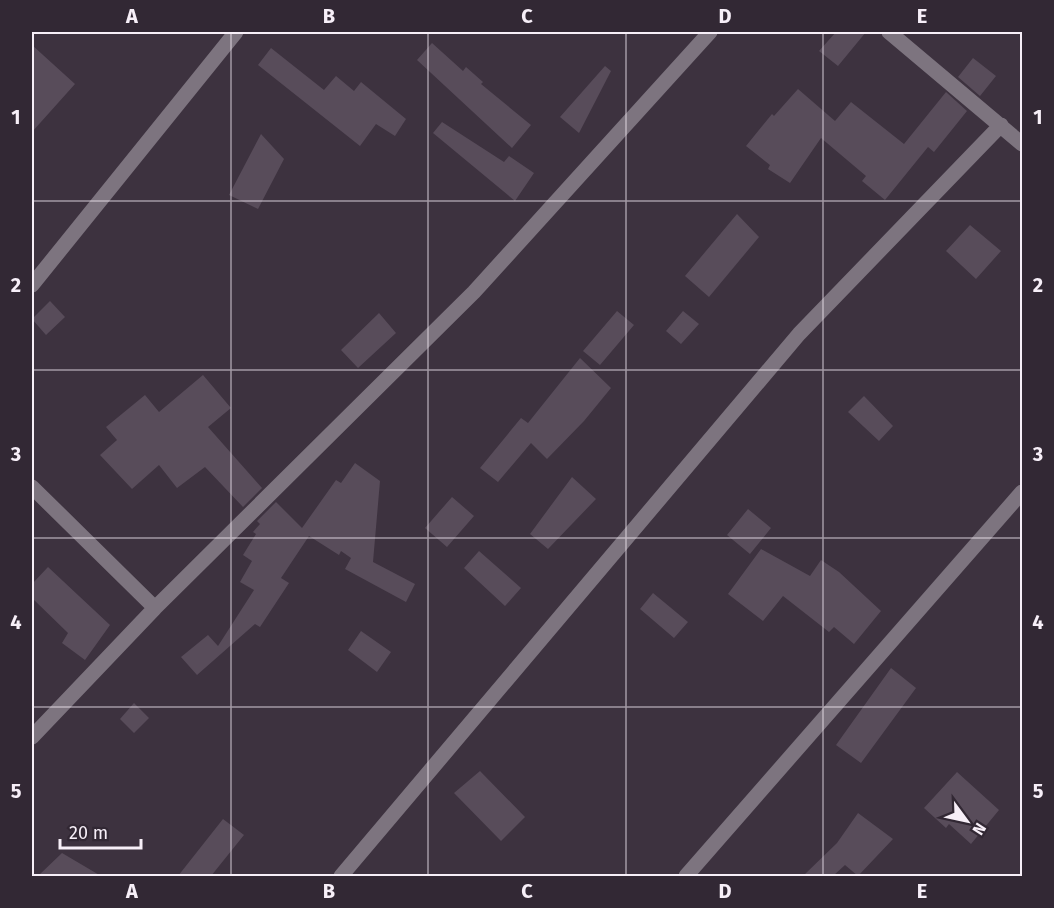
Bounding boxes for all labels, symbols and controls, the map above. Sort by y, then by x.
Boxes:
text: A [125,4,139,28]
text: B [323,4,335,28]
text: C [521,4,533,28]
text: D [718,4,732,28]
text: E [917,4,927,28]
text: 1 [11,105,21,129]
text: 1 [1033,105,1043,129]
text: 2 [11,273,21,297]
text: 2 [1033,273,1043,297]
text: 3 [10,442,21,466]
text: 3 [1032,442,1043,466]
text: 4 [10,610,22,634]
text: 4 [1032,610,1044,634]
text: 5 [11,779,22,803]
text: 5 [1033,779,1044,803]
north arrow [937,791,997,851]
scale bar [60,812,141,850]
text: N [968,819,990,839]
text: 20 m [69,822,108,844]
text: A [125,879,139,903]
text: B [323,879,335,903]
text: C [521,879,533,903]
text: D [718,879,732,903]
text: E [917,879,927,903]

